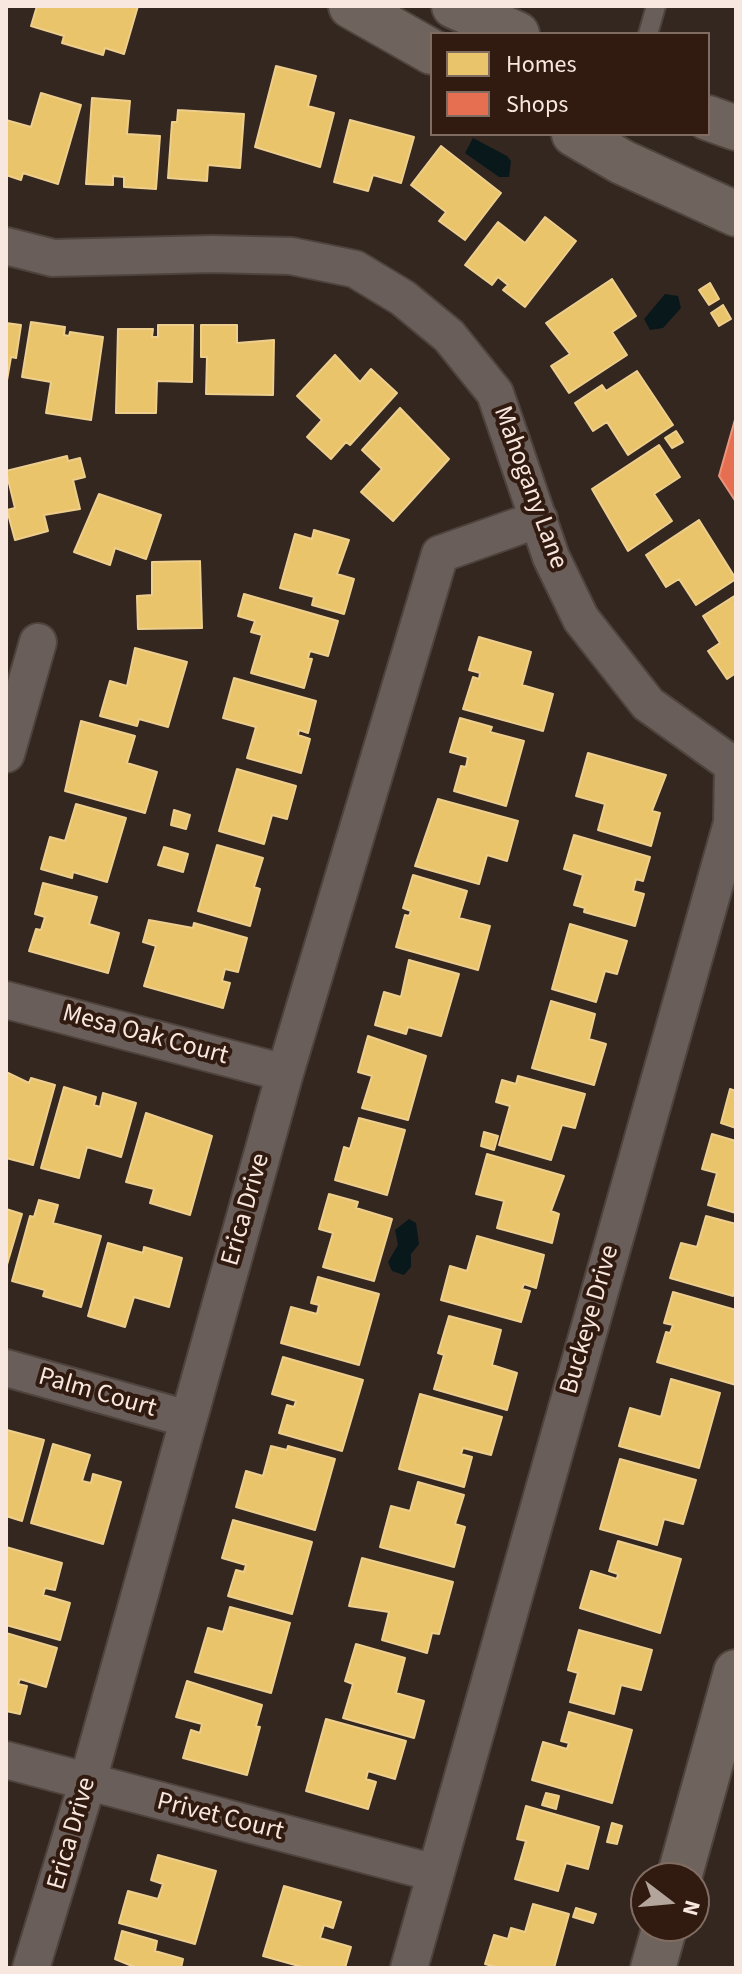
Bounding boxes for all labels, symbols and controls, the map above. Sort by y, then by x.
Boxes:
legend [430,32,710,136]
text: Homes [506,47,577,82]
text: Shops [506,87,568,122]
street label: Mahogany Lane [485,403,573,573]
street label: Mesa Oak Court [59,999,231,1073]
street label: Erica Drive [216,1150,278,1270]
street label: Buckeye Drive [555,1242,627,1398]
street label: Palm Court [35,1362,159,1426]
street label: Erica Drive [42,1774,104,1894]
street label: Privet Court [153,1787,287,1849]
north arrow [630,1862,710,1942]
text: N [674,1897,709,1920]

